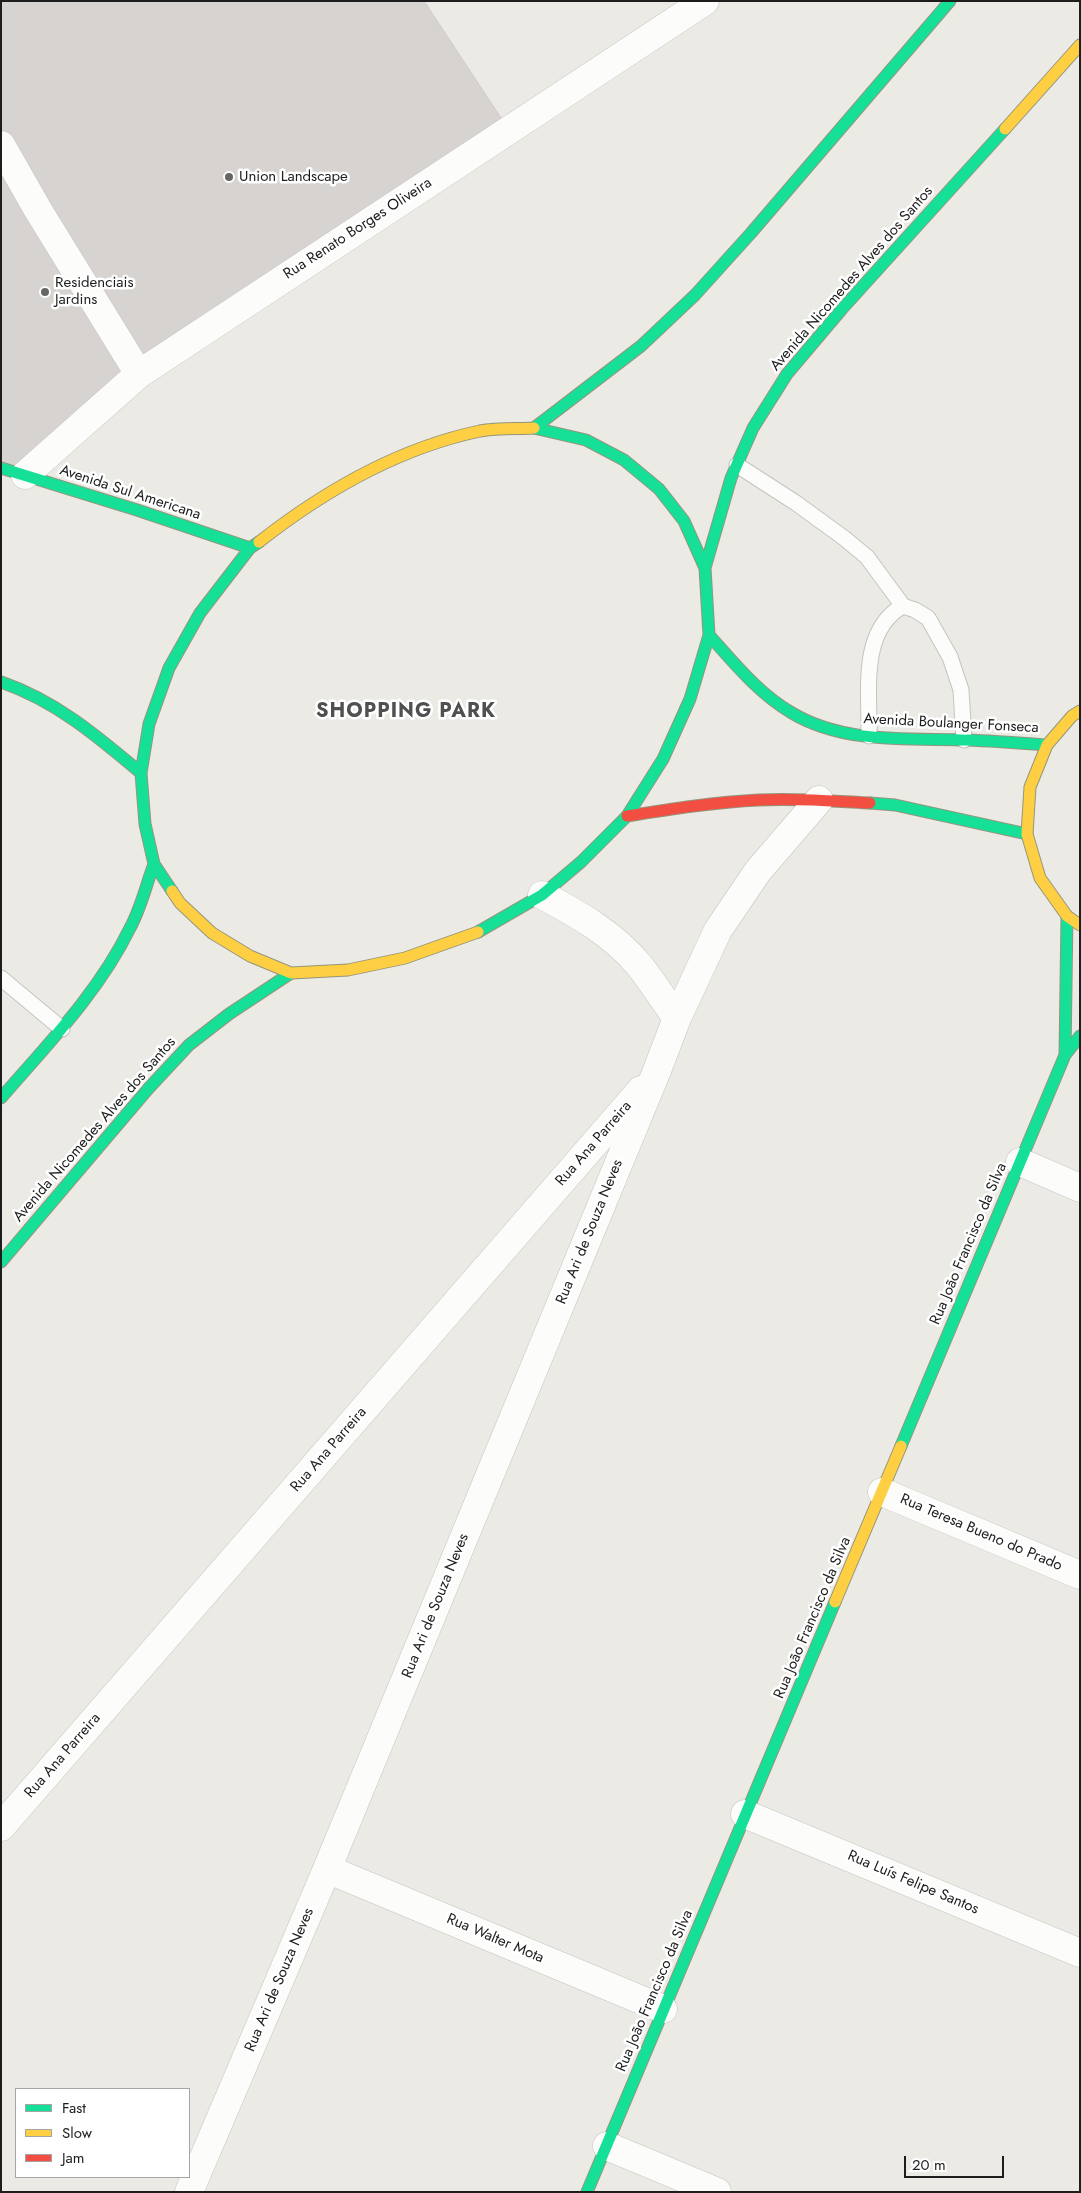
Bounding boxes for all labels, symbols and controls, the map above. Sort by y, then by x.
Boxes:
place label: Union Landscape [239,168,348,186]
marker: Union Landscape [223,171,235,183]
street label: Rua Renato Borges Oliveira [280,174,436,284]
street label: Avenida Nicomedes Alves dos Santos [767,183,937,375]
place label: Residenciais Jardins [55,274,133,309]
marker: Residenciais Jardins [39,286,51,298]
street label: Avenida Sul Americana [57,462,203,524]
district label: SHOPPING PARK [314,700,498,724]
street label: Avenida Boulanger Fonseca [863,710,1039,738]
street label: Avenida Nicomedes Alves dos Santos [10,1034,180,1226]
street label: Rua Ana Parreira [552,1098,636,1190]
street label: Rua Ari de Souza Neves [553,1157,627,1307]
street label: Rua João Francisco da Silva [927,1160,1011,1328]
street label: Rua Ana Parreira [287,1404,371,1496]
street label: Rua Teresa Bueno do Prado [897,1491,1065,1575]
street label: Rua Ari de Souza Neves [399,1531,473,1681]
street label: Rua João Francisco da Silva [771,1534,855,1702]
street label: Rua Ana Parreira [21,1710,105,1802]
street label: Rua Luís Felipe Santos [845,1847,981,1919]
street label: Rua Ari de Souza Neves [242,1905,318,2055]
street label: Rua João Francisco da Silva [613,1907,697,2075]
street label: Rua Walter Mota [444,1910,546,1968]
legend [15,2088,190,2178]
text: Fast [62,2097,86,2119]
text: Slow [62,2122,92,2144]
scale bar [906,2146,1006,2178]
text: Jam [62,2147,85,2169]
text: 20 m [912,2154,946,2176]

